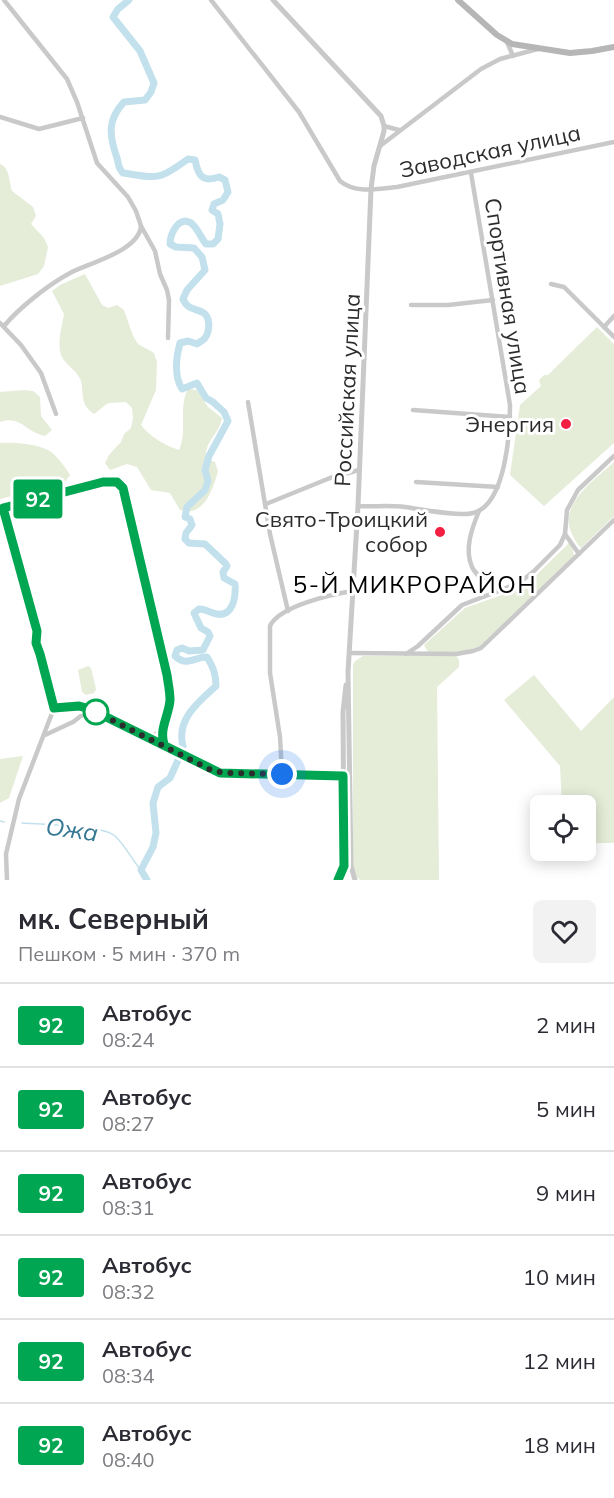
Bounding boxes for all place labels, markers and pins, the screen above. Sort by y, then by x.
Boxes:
place label: Энергия [465,410,554,438]
marker: Энергия [559,417,573,431]
place label: Свято-Троицкий собор [255,505,428,558]
marker: Свято-Троицкий собор [433,525,447,539]
unlabelled marker [83,699,109,725]

